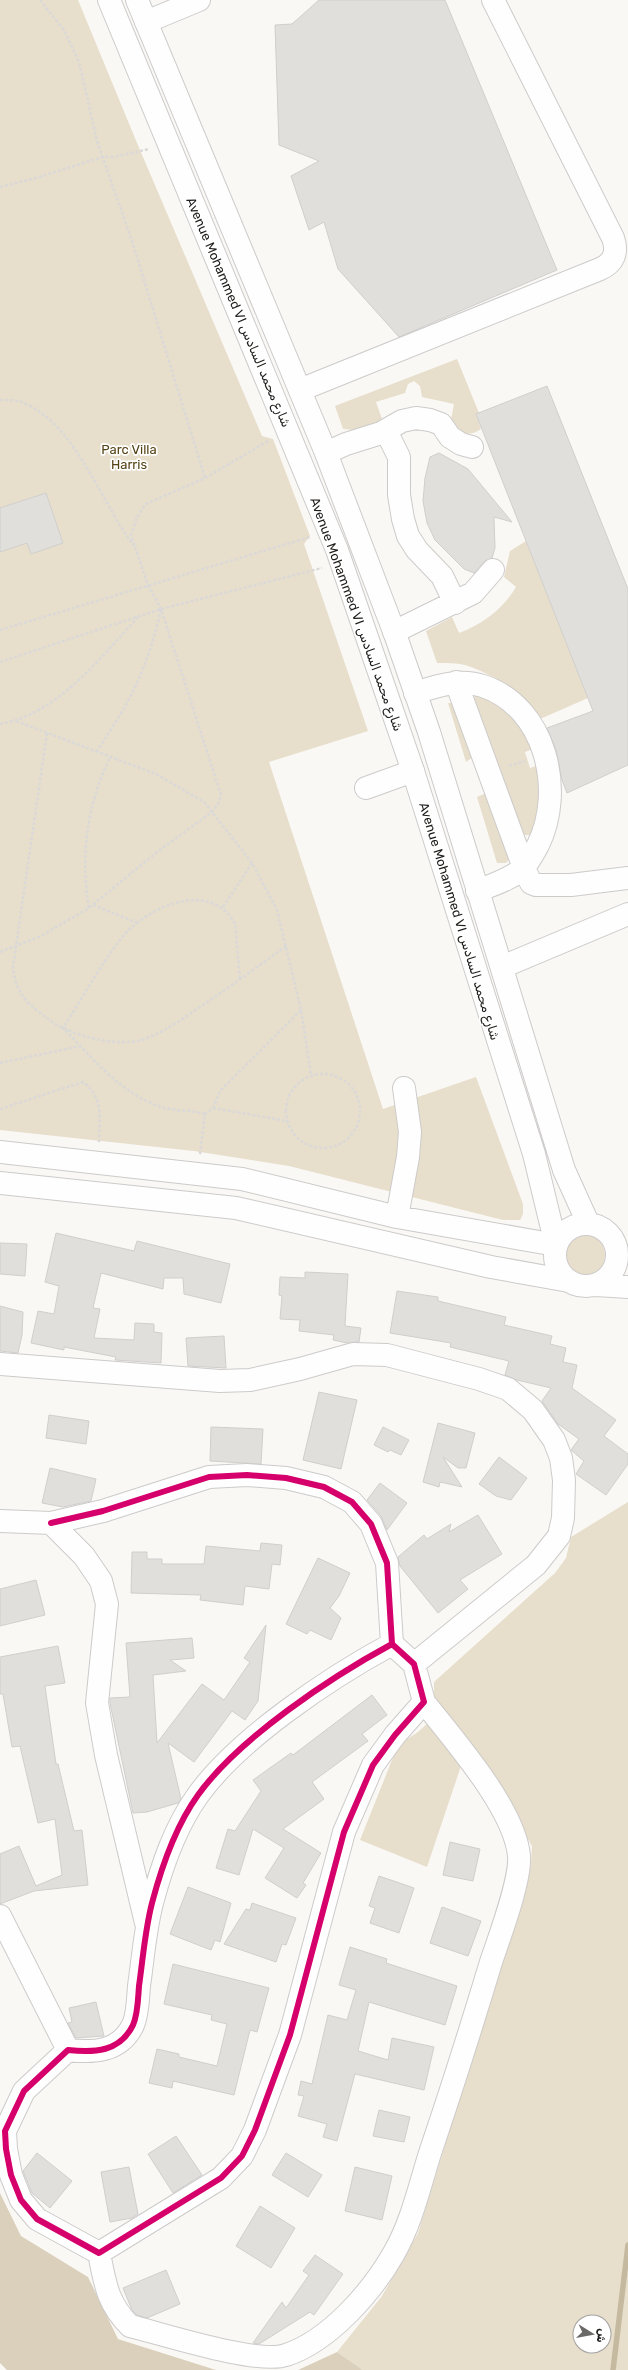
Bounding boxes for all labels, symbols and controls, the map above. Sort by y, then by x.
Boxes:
street label: Avenue Mohammed VI شارع محمد السادس [181,195,294,430]
park label: Parc Villa Harris [101,442,157,472]
street label: Avenue Mohammed VI شارع محمد السادس [305,495,406,734]
street label: Avenue Mohammed VI شارع محمد السادس [414,800,503,1043]
north arrow [572,2314,612,2354]
text: ش [594,2328,609,2344]

